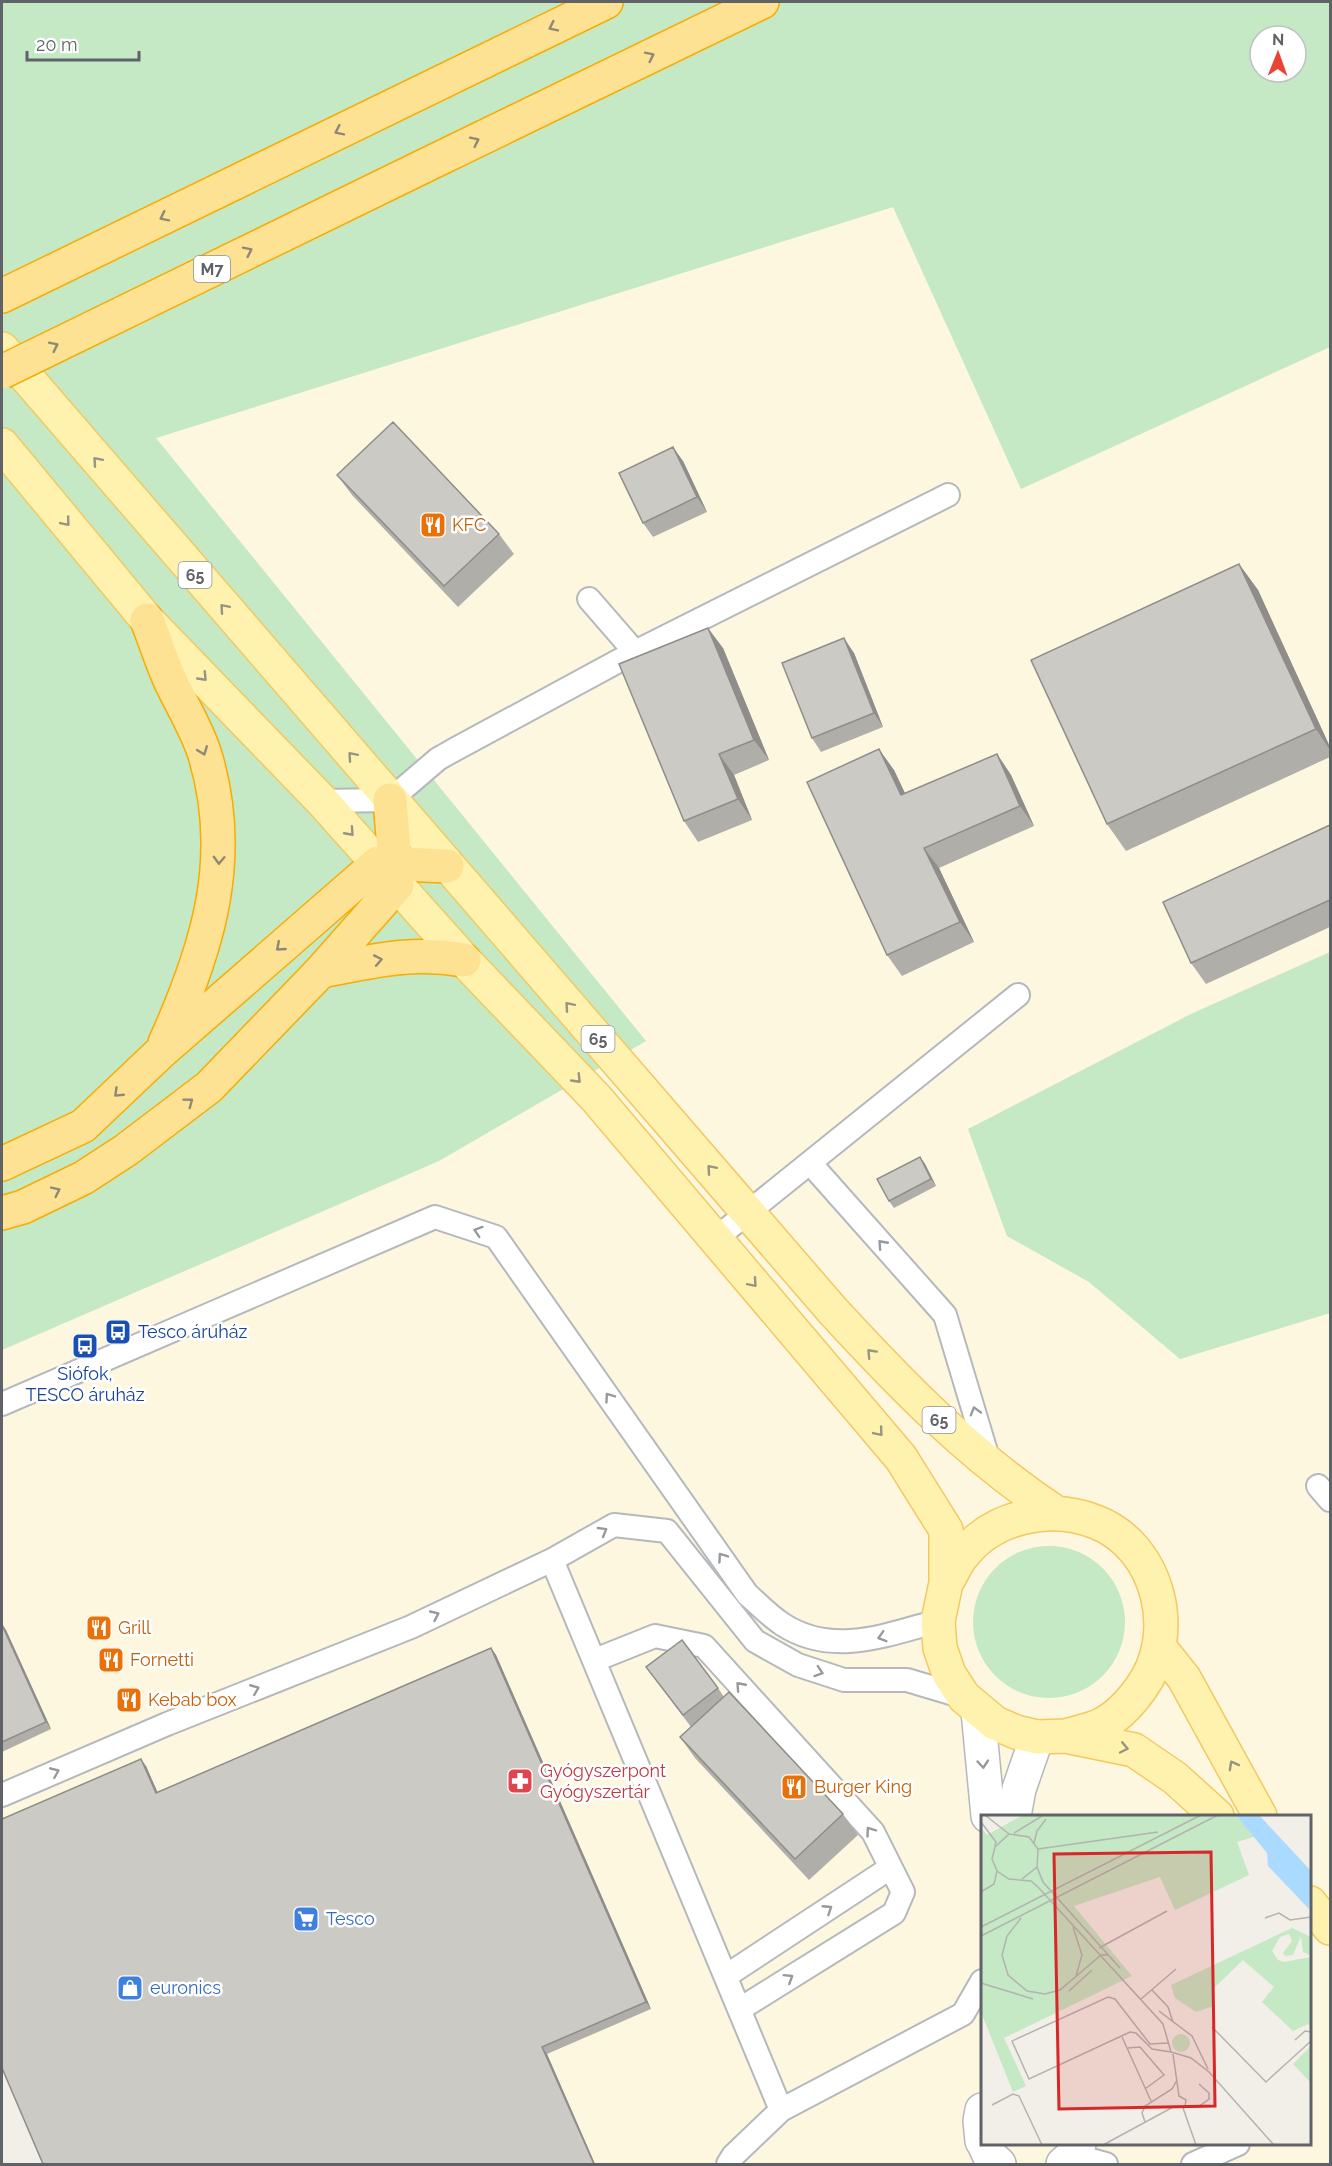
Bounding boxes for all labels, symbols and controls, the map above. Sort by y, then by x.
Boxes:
one-way arrow [549,20,559,31]
scale bar [27,24,140,62]
north arrow [1248,24,1308,84]
text: N [1272,30,1285,49]
text: 20 m [36,34,78,55]
one-way arrow [644,51,655,63]
one-way arrow [335,124,346,135]
one-way arrow [468,137,479,148]
one-way arrow [159,209,170,221]
one-way arrow [242,247,253,259]
road number: M7 [194,256,230,282]
one-way arrow [48,342,59,354]
one-way arrow [93,457,104,468]
restaurant icon: KFC [418,510,448,540]
place label: KFC [452,514,486,535]
one-way arrow [59,515,70,526]
road number: 65 [178,562,212,588]
one-way arrow [220,604,231,615]
one-way arrow [195,670,206,681]
one-way arrow [195,745,208,756]
one-way arrow [348,752,359,763]
one-way arrow [343,826,354,836]
one-way arrow [213,856,225,865]
one-way arrow [276,940,287,951]
one-way arrow [373,954,383,967]
one-way arrow [565,1002,576,1013]
road number: 65 [582,1026,614,1052]
one-way arrow [570,1072,581,1082]
one-way arrow [115,1085,126,1096]
one-way arrow [183,1098,194,1109]
one-way arrow [707,1165,718,1175]
one-way arrow [49,1187,60,1198]
one-way arrow [473,1226,484,1238]
one-way arrow [878,1240,889,1251]
one-way arrow [746,1276,757,1287]
bus stop icon: Tesco áruház [103,1317,133,1347]
place label: Tesco áruház [138,1321,247,1342]
bus stop icon: Siófok, TESCO áruház [70,1331,100,1361]
one-way arrow [867,1349,878,1360]
place label: Siófok, TESCO áruház [25,1363,145,1405]
one-way arrow [605,1393,616,1404]
one-way arrow [970,1406,982,1416]
road number: 65 [922,1407,956,1433]
one-way arrow [872,1425,883,1436]
one-way arrow [597,1527,607,1538]
one-way arrow [718,1553,729,1564]
one-way arrow [429,1611,440,1623]
restaurant icon: Grill [84,1613,114,1643]
place label: Grill [118,1617,151,1638]
one-way arrow [877,1630,888,1642]
restaurant icon: Fornetti [96,1645,126,1675]
place label: Fornetti [130,1649,194,1670]
one-way arrow [813,1665,824,1677]
one-way arrow [736,1682,747,1693]
one-way arrow [249,1684,260,1696]
restaurant icon: Kebab box [114,1685,144,1715]
place label: Kebab box [148,1689,237,1710]
one-way arrow [1118,1741,1128,1754]
one-way arrow [976,1759,989,1769]
place label: Gyógyszerpont Gyógyszertár [540,1760,666,1802]
one-way arrow [1229,1761,1240,1771]
pharmacy icon: Gyógyszerpont Gyógyszertár [505,1766,535,1796]
one-way arrow [49,1767,60,1779]
restaurant icon: Burger King [779,1772,809,1802]
place label: Burger King [814,1776,912,1797]
inset map [981,1815,1311,2145]
one-way arrow [866,1826,877,1837]
supermarket icon: Tesco [291,1904,321,1934]
one-way arrow [822,1905,832,1917]
place label: Tesco [326,1908,375,1929]
shop icon: euronics [115,1973,145,2003]
one-way arrow [783,1973,793,1985]
place label: euronics [150,1977,221,1998]

